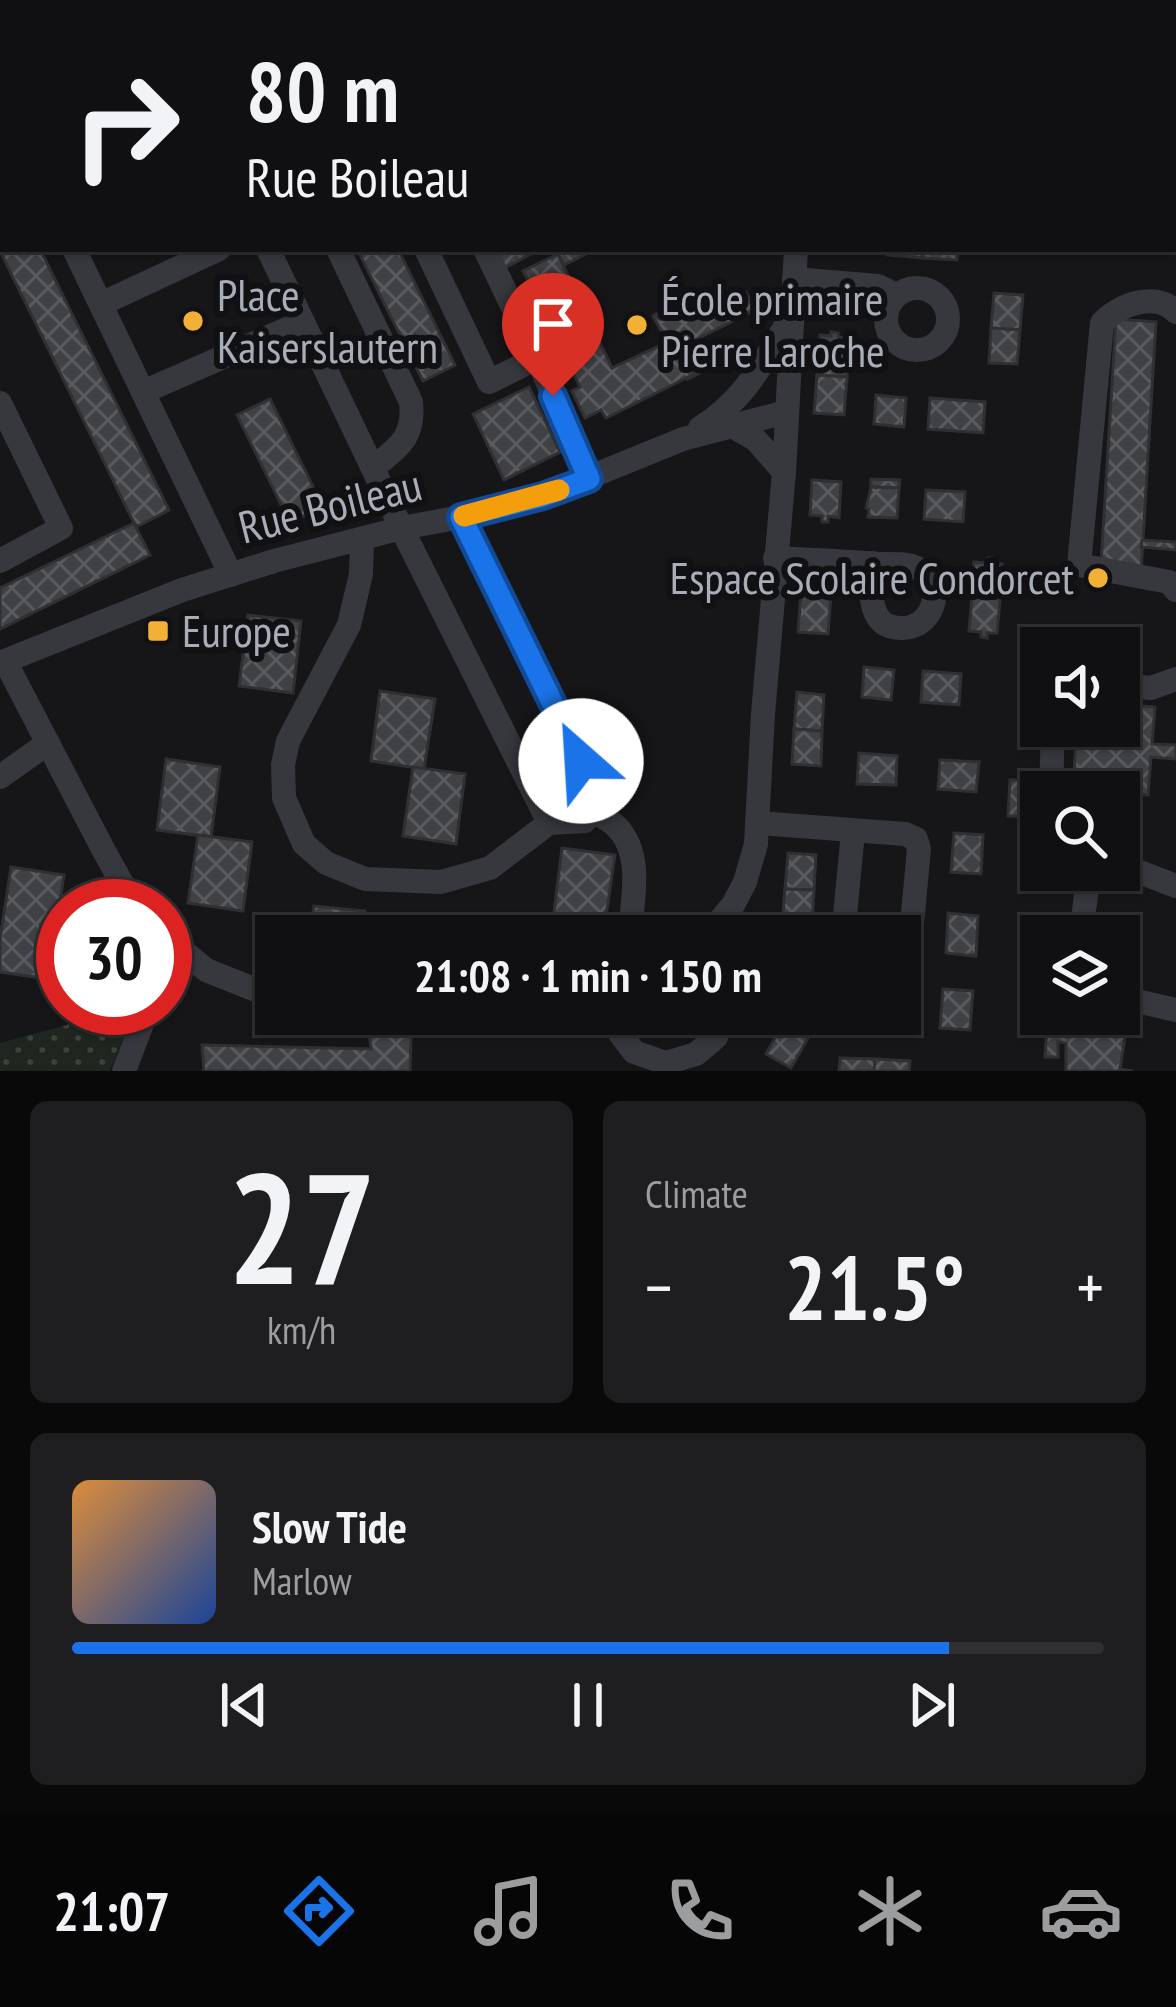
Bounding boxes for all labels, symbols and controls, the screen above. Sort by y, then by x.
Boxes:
text: 80 m [246,36,399,145]
icon: right [48,48,204,204]
text: Rue Boileau [246,142,470,212]
place label: Place Kaiserslautern [217,265,438,375]
place label: École primaire Pierre Laroche [661,269,885,379]
pin [502,273,604,396]
icon: arrive [520,291,586,357]
marker: Place Kaiserslautern [180,308,206,334]
marker: École primaire Pierre Laroche [624,312,650,338]
street label: Rue Boileau [232,454,427,556]
place label: Espace Scolaire Condorcet [670,548,1075,606]
marker: Espace Scolaire Condorcet [1085,565,1111,591]
place label: Europe [182,601,291,659]
marker: Europe [145,618,171,644]
map controls [1020,627,1140,1035]
button: sound [1020,627,1140,747]
position arrow [518,698,644,824]
button: search [1020,771,1140,891]
speed limit sign: 30 [36,879,192,1035]
button: layers [1020,915,1140,1035]
text: 21:08 · 1 min · 150 m [414,946,762,1004]
text: 27 [227,1125,376,1327]
text: Climate [645,1168,748,1219]
text: 21.5° [784,1228,965,1345]
text: − [645,1244,672,1329]
text: + [1077,1244,1104,1329]
text: km/h [267,1304,336,1355]
text: Slow Tide [252,1497,407,1555]
text: Marlow [252,1555,352,1606]
icon: previous [211,1672,277,1738]
icon: pause [555,1672,621,1738]
icon: next [899,1672,965,1738]
icon: directions [277,1869,361,1953]
icon: music [467,1869,551,1953]
icon: phone [658,1869,742,1953]
icon: climate [848,1869,932,1953]
icon: car [1039,1869,1123,1953]
text: 21:07 [53,1876,170,1946]

